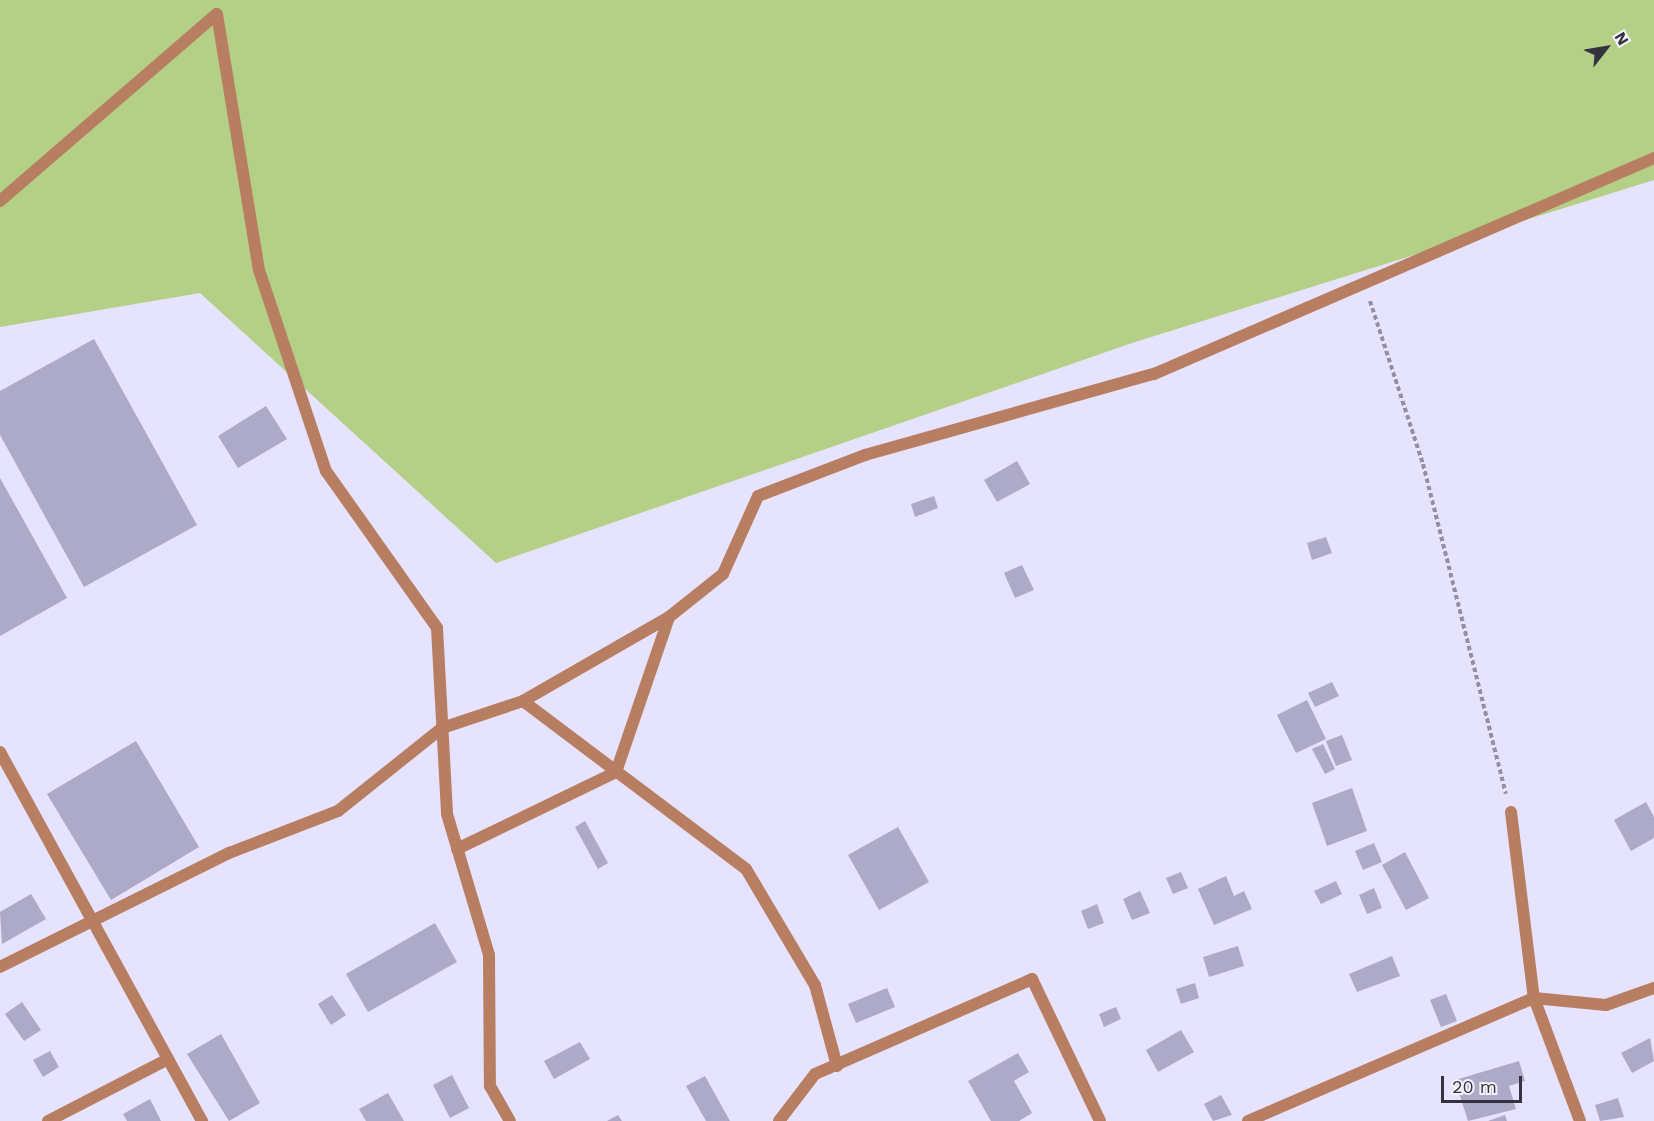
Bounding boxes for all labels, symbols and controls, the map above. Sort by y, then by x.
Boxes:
north arrow [1576,18,1636,78]
text: N [1611,28,1633,48]
scale bar [1444,1064,1525,1102]
text: 20 m [1452,1076,1497,1097]

